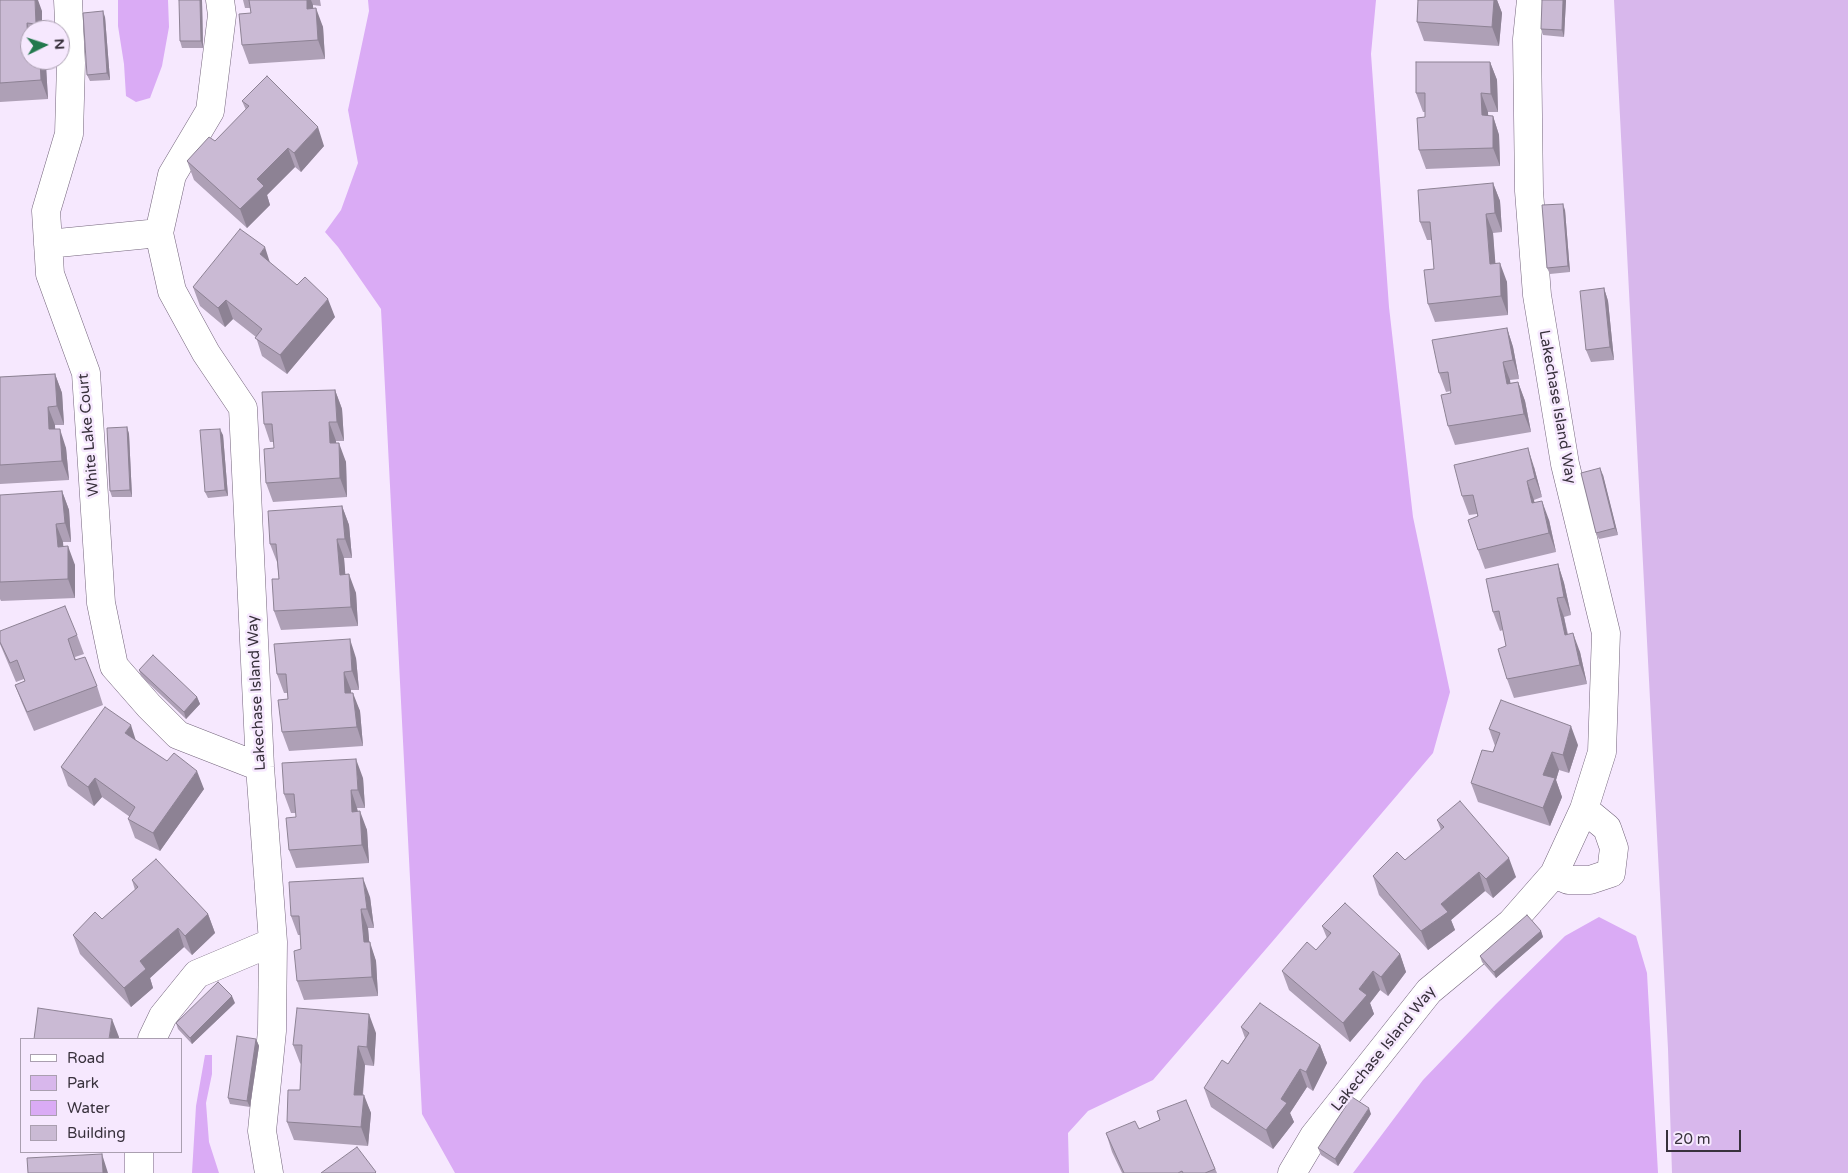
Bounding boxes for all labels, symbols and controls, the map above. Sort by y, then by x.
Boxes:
north arrow [20,20,70,70]
text: N [51,38,68,50]
street label: Lakechase Island Way [1535,329,1579,485]
street label: White Lake Court [75,373,103,497]
street label: Lakechase Island Way [244,615,270,771]
street label: Lakechase Island Way [1328,983,1440,1115]
legend [20,1038,182,1153]
text: Road [67,1049,105,1067]
text: Park [67,1074,99,1092]
text: Water [67,1099,110,1117]
scale bar [1668,1120,1743,1152]
text: Building [67,1124,126,1142]
text: 20 m [1674,1130,1711,1148]

